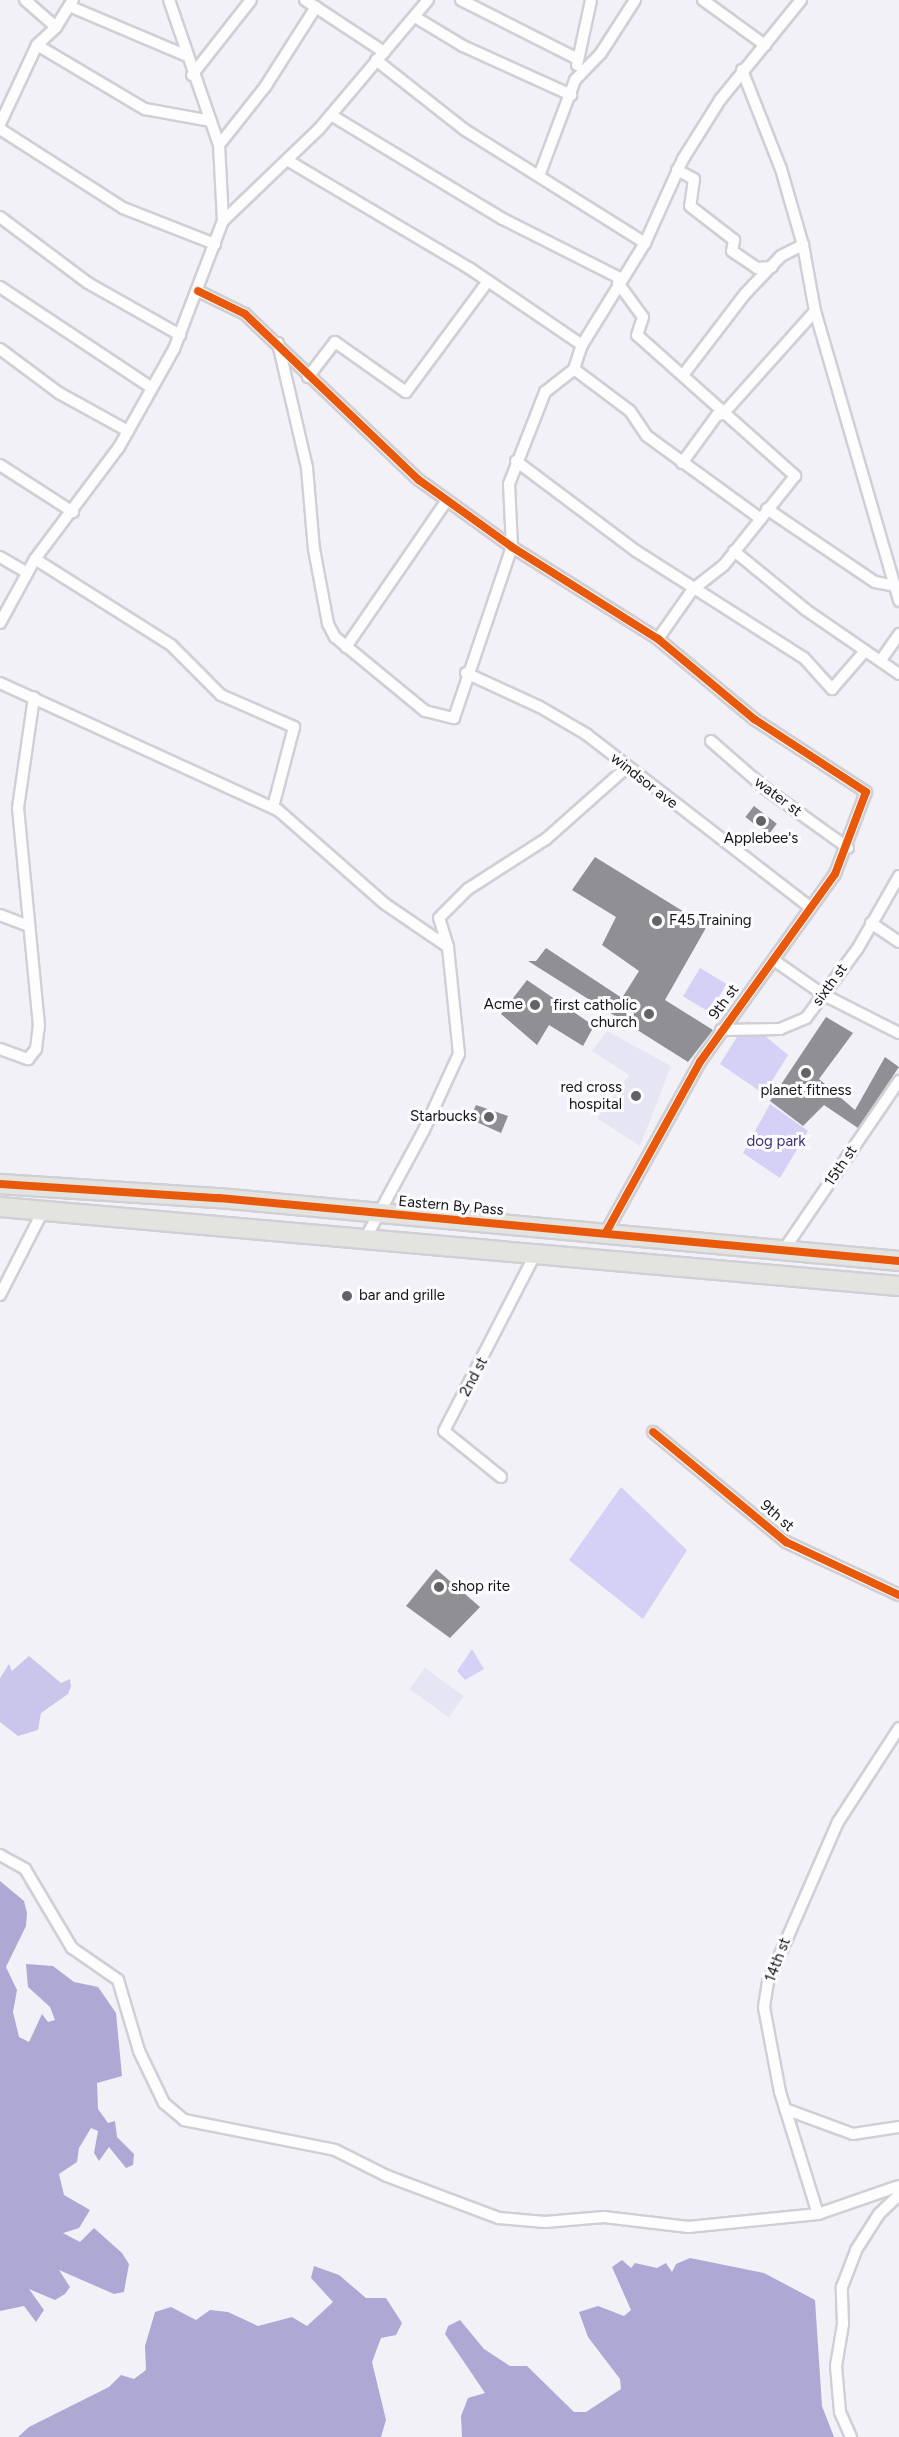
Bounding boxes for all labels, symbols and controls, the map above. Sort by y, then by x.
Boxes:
street label: windsor ave [607,749,681,813]
street label: water st [751,773,805,821]
marker: Applebee's [754,814,768,828]
place label: Applebee's [724,830,798,848]
place label: F45 Training [669,912,752,930]
marker: F45 Training [650,914,664,928]
street label: sixth st [809,960,851,1010]
street label: 9th st [705,981,743,1023]
place label: Acme [484,996,523,1014]
place label: first catholic church [553,996,637,1031]
marker: Acme [528,998,542,1012]
marker: first catholic church [642,1007,656,1021]
marker: planet fitness [799,1066,813,1080]
place label: red cross hospital [560,1078,622,1113]
place label: planet fitness [761,1082,851,1100]
marker: red cross hospital [627,1087,645,1105]
place label: Starbucks [410,1108,477,1126]
marker: Starbucks [482,1110,496,1124]
park label: dog park [747,1133,805,1151]
street label: 15th st [821,1142,861,1190]
street label: Eastern By Pass [398,1192,504,1220]
place label: bar and grille [359,1287,445,1305]
marker: bar and grille [340,1289,354,1303]
street label: 2nd st [456,1354,492,1400]
street label: 9th st [756,1496,798,1536]
place label: shop rite [451,1578,510,1596]
marker: shop rite [432,1580,446,1594]
street label: 14th st [761,1935,795,1985]

